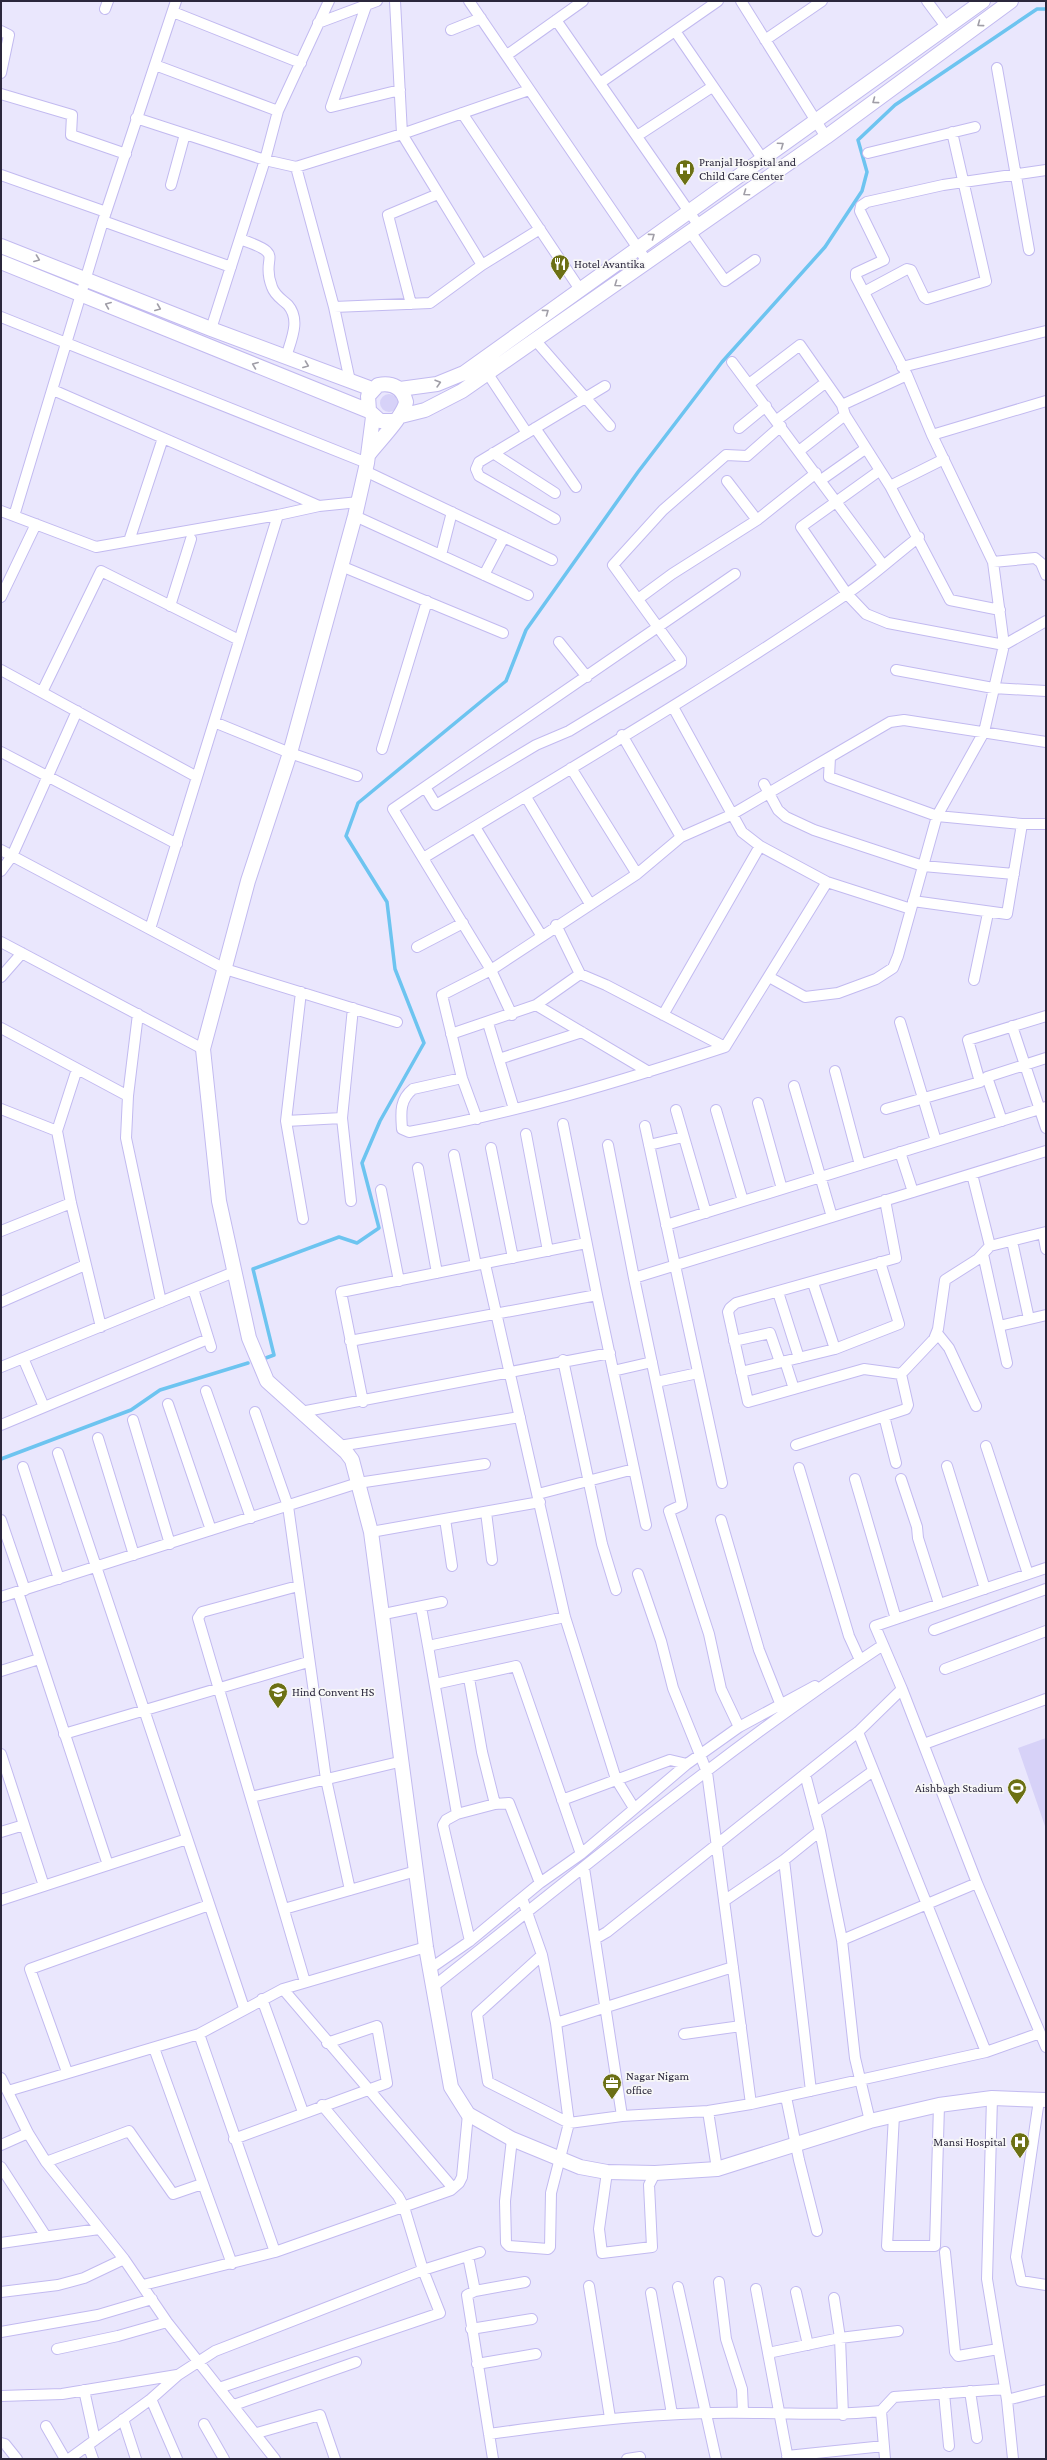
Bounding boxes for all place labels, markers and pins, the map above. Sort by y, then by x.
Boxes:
place label: Pranjal Hospital and Child Care Center [699,155,797,183]
hospital icon: Pranjal Hospital and Child Care Center [674,158,696,186]
restaurant icon: Hotel Avantika [549,253,571,281]
place label: Hotel Avantika [574,257,645,271]
school or university icon: Hind Convent HS [267,1681,289,1709]
place label: Hind Convent HS [292,1685,375,1699]
sports icon: Aishbagh Stadium [1006,1777,1028,1805]
place label: Aishbagh Stadium [915,1781,1003,1795]
place label: Nagar Nigam office [626,2069,690,2097]
office icon: Nagar Nigam office [601,2072,623,2100]
hospital icon: Mansi Hospital [1009,2131,1031,2159]
place label: Mansi Hospital [933,2135,1006,2149]

